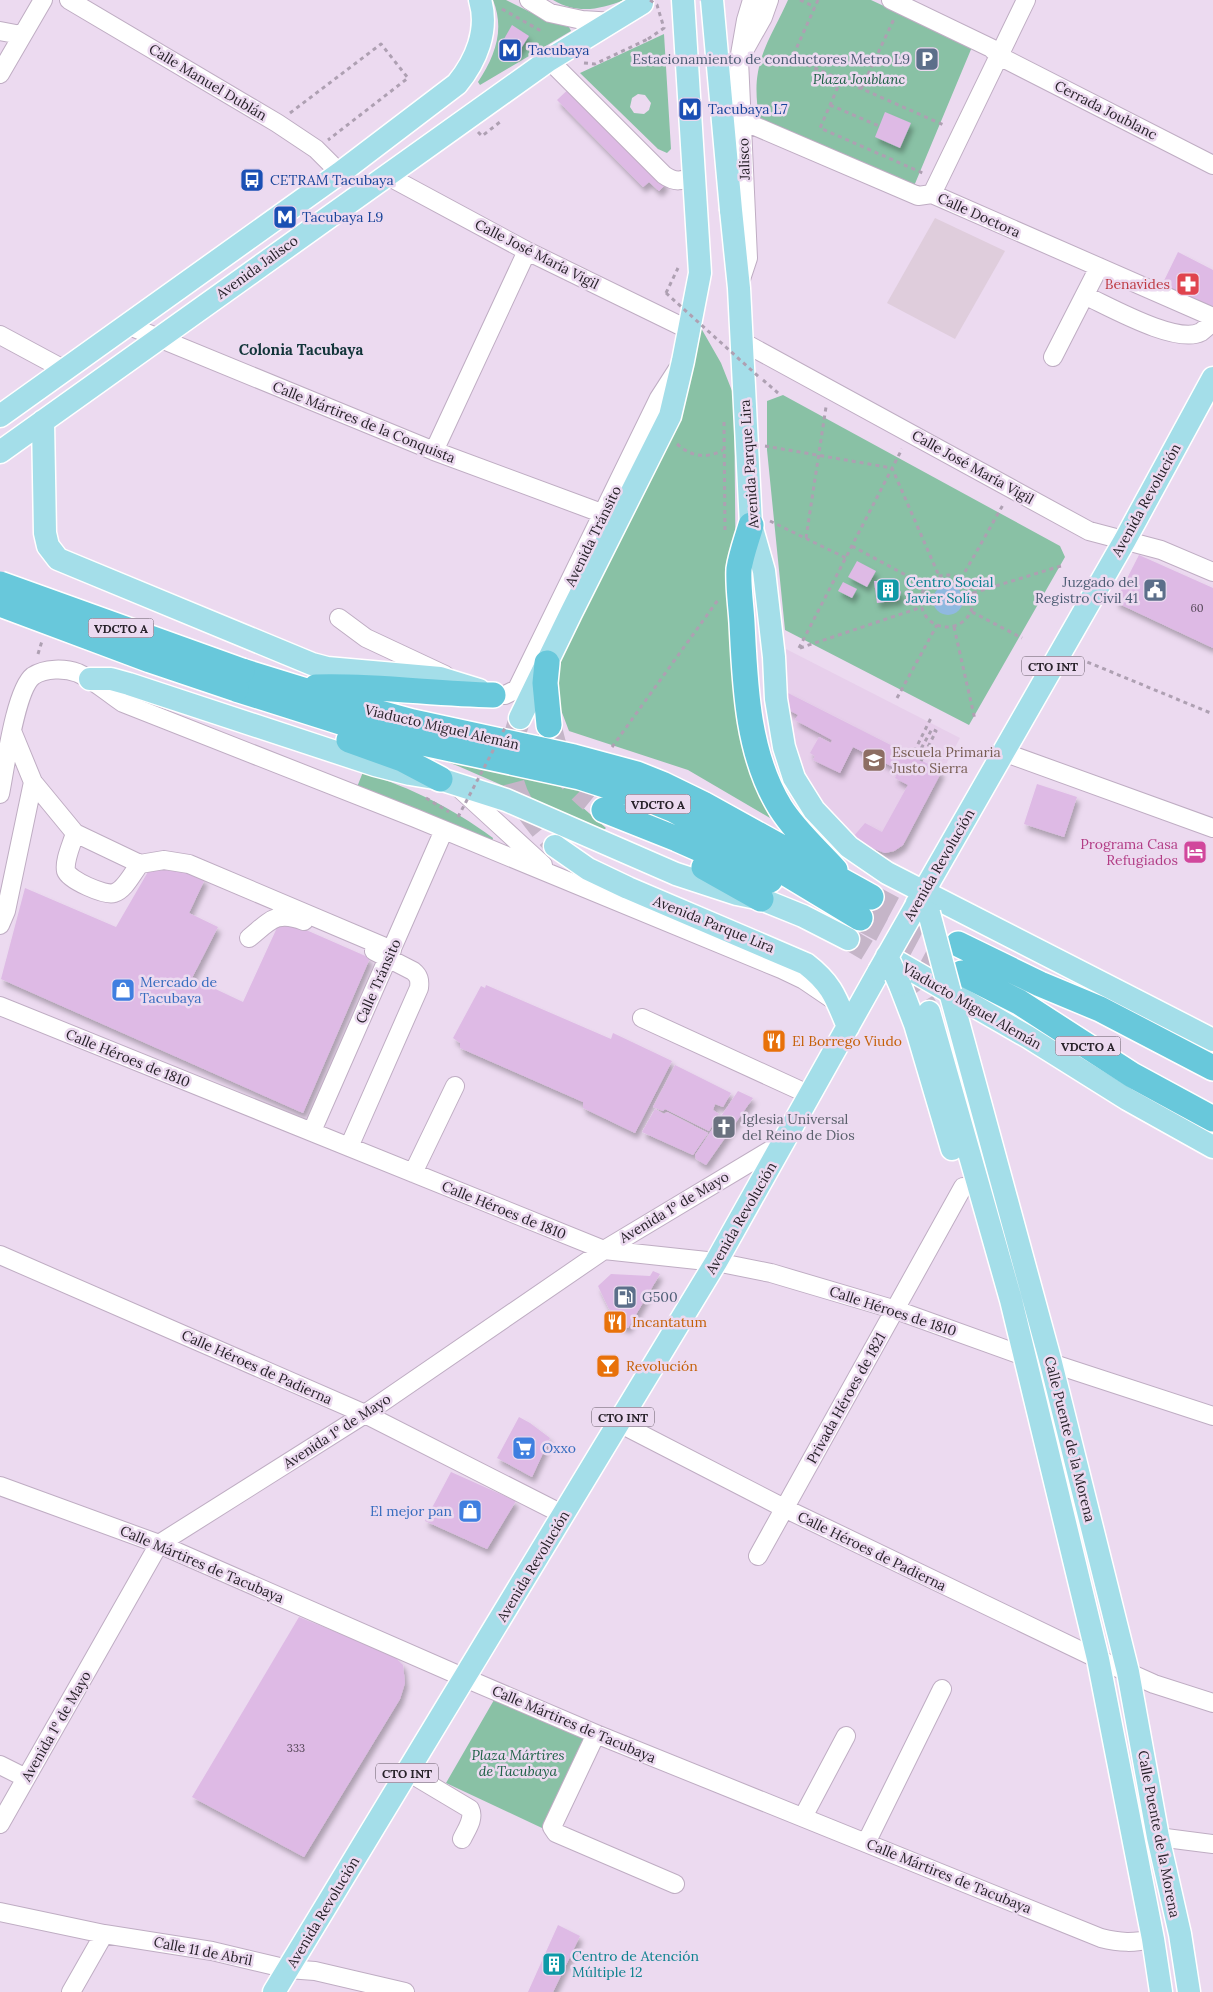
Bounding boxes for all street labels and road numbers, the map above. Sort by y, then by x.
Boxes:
street label: Calle Manuel Dublán [146,40,271,125]
street label: Cerrada Joublanc [1052,76,1160,144]
street label: Jalisco [734,138,754,181]
street label: Calle Doctora [935,189,1023,241]
street label: Calle José María Vigil [472,215,602,293]
street label: Avenida Jalisco [212,231,301,303]
street label: Calle Mártires de la Conquista [270,377,458,467]
street label: Avenida Parque Lira [736,399,763,530]
street label: Calle José María Vigil [909,426,1037,508]
street label: Avenida Revolución [1107,440,1185,561]
street label: Avenida Tránsito [560,483,625,590]
road number: VDCTO A [88,618,154,638]
road number: CTO INT [1022,656,1084,676]
street label: Viaducto Miguel Alemán [362,700,521,754]
road number: VDCTO A [626,794,690,814]
street label: Avenida Revolución [899,805,979,925]
street label: Avenida Parque Lira [650,891,777,957]
street label: Calle Tránsito [351,936,405,1026]
street label: Viaducto Miguel Alemán [898,958,1045,1054]
street label: Calle Héroes de 1810 [63,1025,193,1091]
road number: VDCTO A [1056,1036,1120,1056]
street label: Avenida Revolución [701,1158,781,1278]
street label: Avenida 1º de Mayo [615,1167,732,1247]
street label: Calle Héroes de 1810 [439,1177,569,1243]
street label: Calle Héroes de 1810 [827,1282,959,1340]
street label: Calle Héroes de Padierna [179,1326,335,1408]
street label: Privada Héroes de 1821 [802,1329,890,1467]
street label: Calle Puente de la Morena [1041,1354,1099,1524]
street label: Avenida 1º de Mayo [279,1390,394,1473]
road number: CTO INT [592,1408,654,1426]
street label: Avenida Revolución [492,1507,574,1626]
street label: Calle Héroes de Padierna [795,1507,949,1595]
street label: Calle Mártires de Tacubaya [117,1521,287,1607]
street label: Avenida 1º de Mayo [17,1668,95,1785]
street label: Calle Mártires de Tacubaya [489,1681,659,1767]
street label: Calle Puente de la Morena [1134,1749,1184,1919]
road number: CTO INT [376,1764,438,1782]
street label: Calle Mártires de Tacubaya [864,1835,1034,1917]
street label: Avenida Revolución [282,1853,364,1972]
street label: Calle 11 de Abril [152,1933,254,1969]

